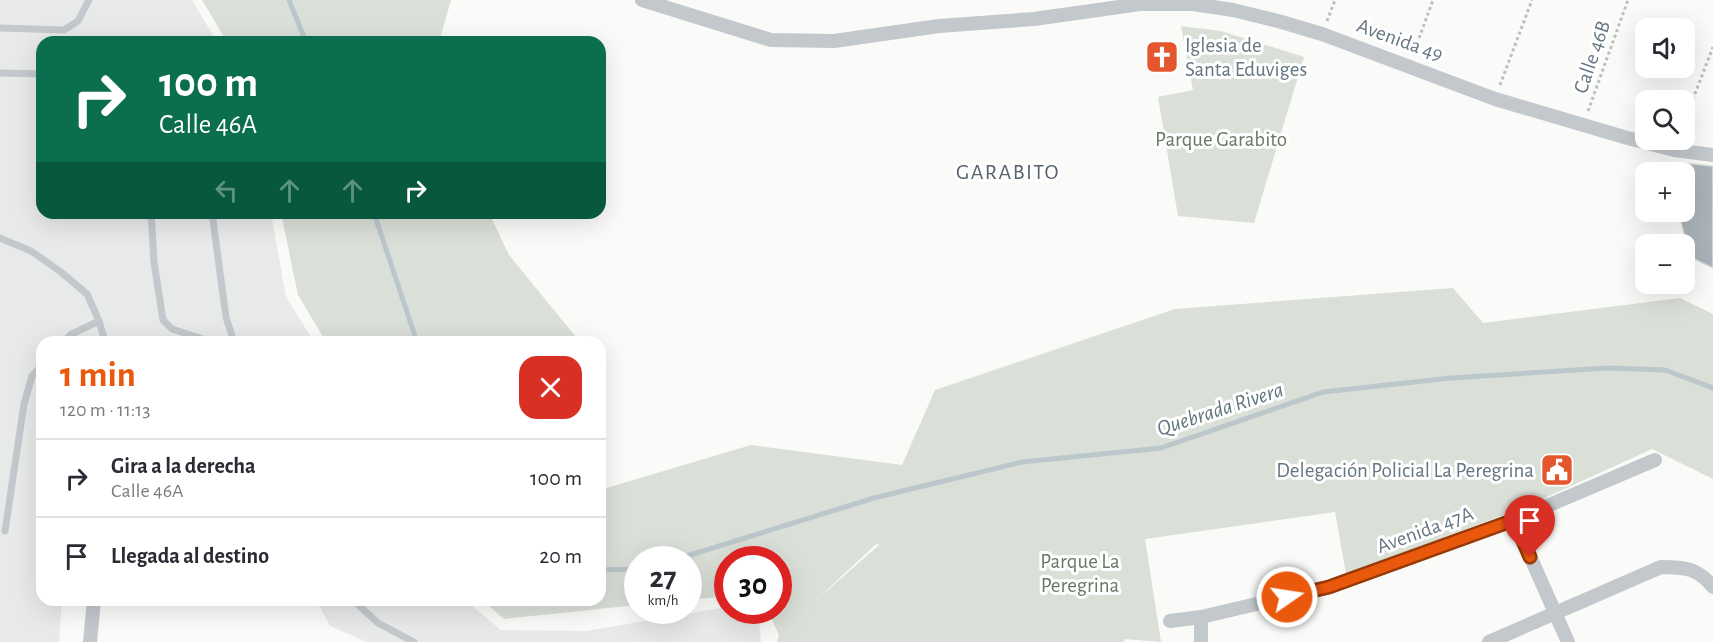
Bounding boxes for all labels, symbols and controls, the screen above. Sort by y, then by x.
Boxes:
street label: Avenida 49 [1354,15,1446,65]
street label: Calle 46B [1570,18,1614,96]
map controls [1635,18,1695,294]
button: sound [1635,18,1695,78]
place label: Iglesia de Santa Eduviges [1185,35,1307,80]
church icon: Iglesia de Santa Eduviges [1144,39,1180,75]
icon: right [60,60,138,138]
text: 100 m [159,62,258,104]
button: search [1635,90,1695,150]
text: Calle 46A [159,111,257,138]
park label: Parque Garabito [1155,129,1287,150]
district label: GARABITO [956,161,1060,183]
button: + [1635,162,1695,222]
icon: left [210,174,243,207]
icon: ahead [273,174,306,207]
icon: ahead [336,174,369,207]
icon: right [399,174,432,207]
button: − [1635,234,1695,294]
button: close [519,356,582,419]
text: 1 min [60,357,136,393]
water label: Quebrada Rivera [1154,378,1286,440]
text: 120 m · 11:13 [60,400,150,420]
public building icon: Delegación Policial La Peregrina [1539,452,1575,488]
text: Gira a la derecha [111,455,256,477]
place label: Delegación Policial La Peregrina [1276,460,1534,481]
icon: right [60,462,93,495]
text: 100 m [530,467,582,489]
text: Calle 46A [111,481,184,501]
pin [1504,495,1555,557]
street label: Avenida 47A [1374,503,1476,557]
icon: arrive [1513,504,1546,537]
icon: arrive [60,540,93,573]
text: Llegada al destino [111,545,269,567]
text: 20 m [539,545,582,567]
speed limit sign: 30 [714,546,792,624]
park label: Parque La Peregrina [1040,551,1120,596]
text: 27 [649,563,677,593]
position arrow [1255,565,1319,629]
text: km/h [648,593,678,608]

